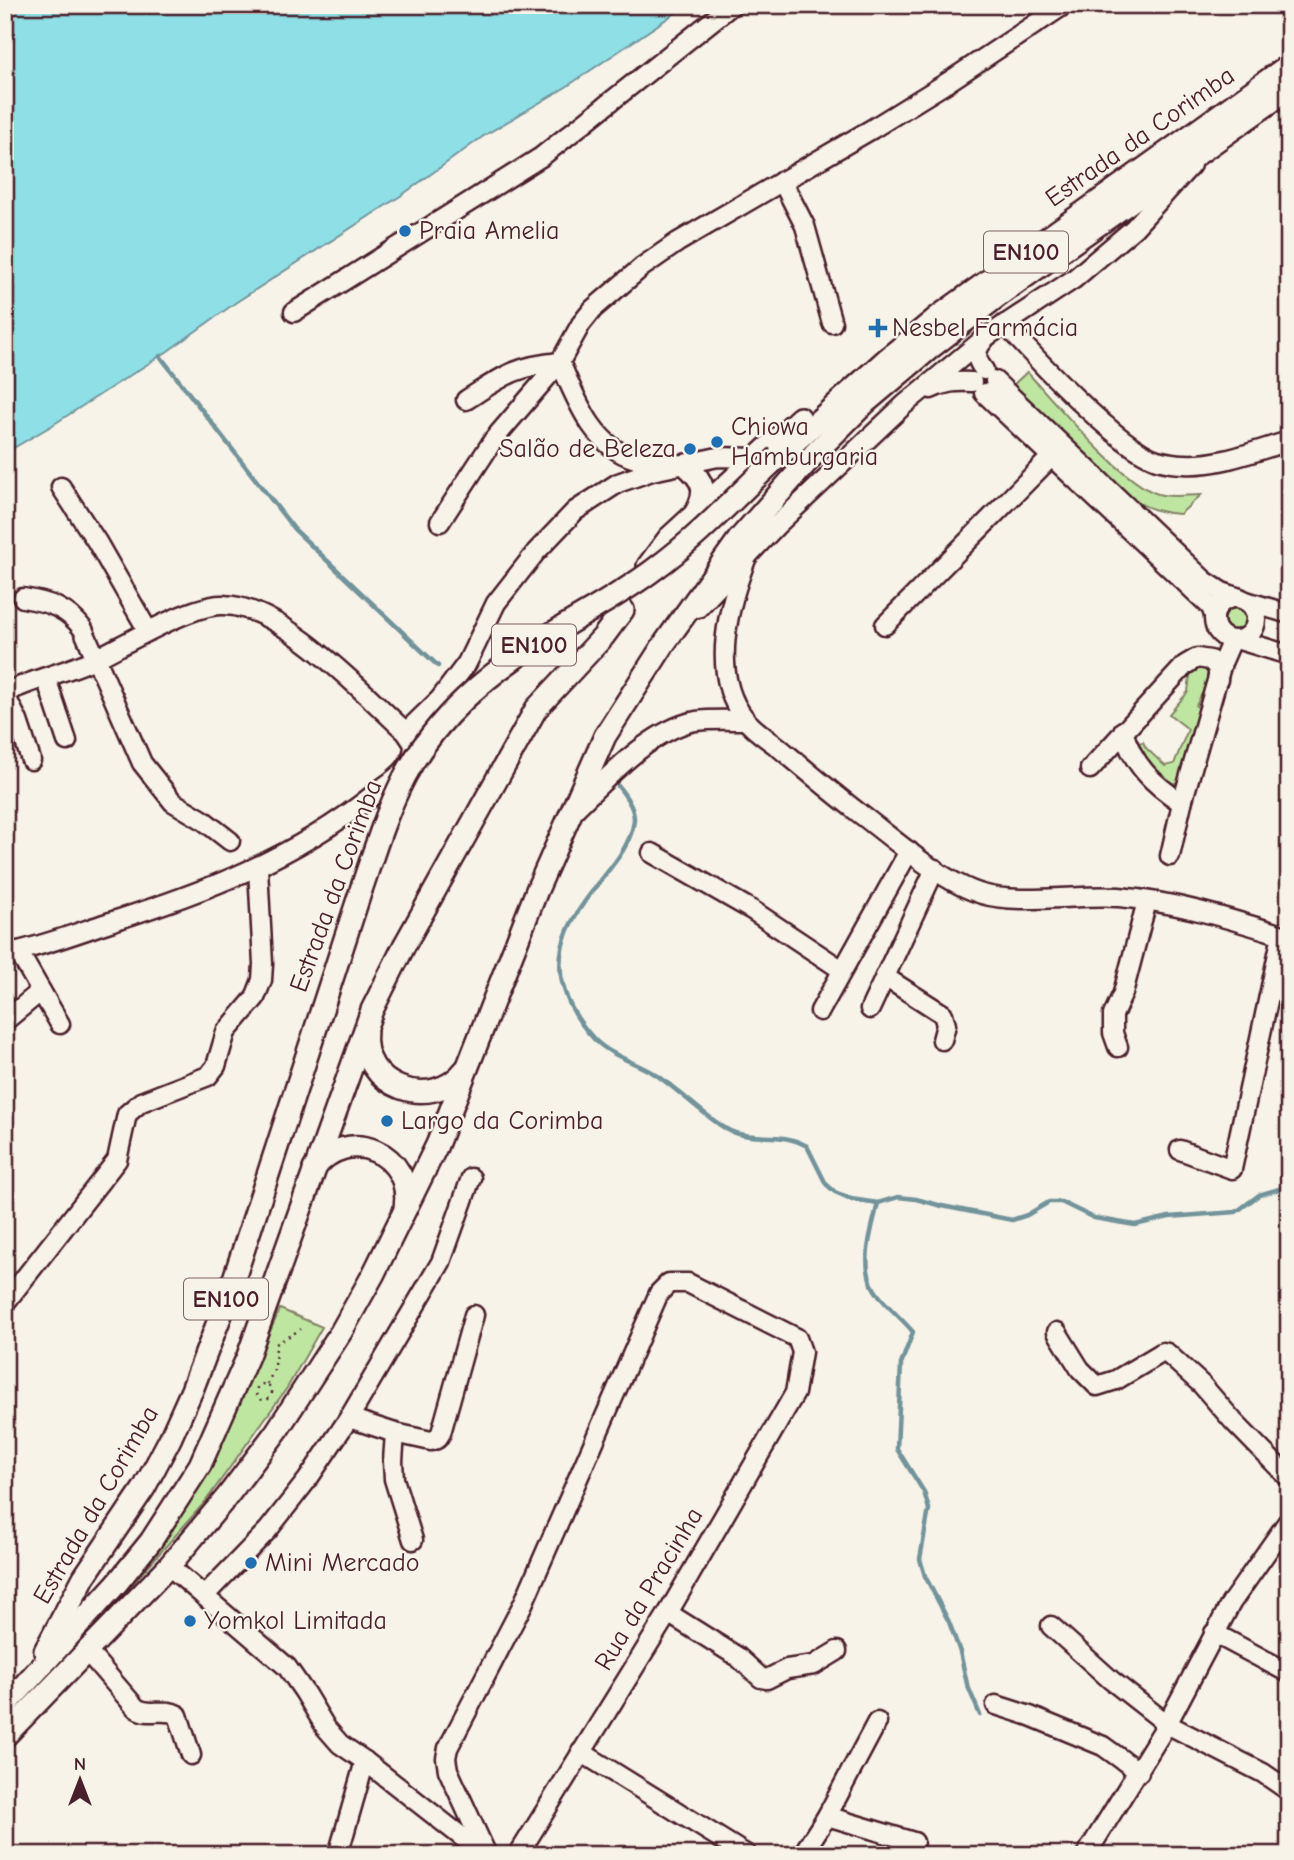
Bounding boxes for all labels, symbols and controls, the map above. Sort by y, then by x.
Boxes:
street label: Estrada da Corimba [1040,61,1240,213]
place label: Praia Amelia [419,216,559,246]
marker: Praia Amelia [397,223,413,239]
road number: EN100 [984,232,1068,272]
place label: Nesbel Farmácia [892,313,1078,343]
marker: Nesbel Farmácia [870,320,886,336]
place label: Chiowa Hamburgaria [731,412,878,472]
place label: Salão de Beleza [499,434,676,464]
marker: Chiowa Hamburgaria [709,434,725,450]
marker: Salão de Beleza [682,441,698,457]
road number: EN100 [492,624,576,666]
street label: Estrada da Corimba [284,776,388,996]
place label: Largo da Corimba [401,1106,603,1136]
marker: Largo da Corimba [379,1113,395,1129]
road number: EN100 [184,1279,268,1320]
street label: Estrada da Corimba [27,1401,165,1609]
street label: Rua da Pracinha [589,1502,709,1676]
place label: Mini Mercado [265,1548,420,1578]
marker: Mini Mercado [243,1555,259,1571]
place label: Yomkol Limitada [204,1606,387,1636]
marker: Yomkol Limitada [182,1613,198,1629]
north arrow [46,1744,116,1814]
text: N [74,1753,86,1775]

